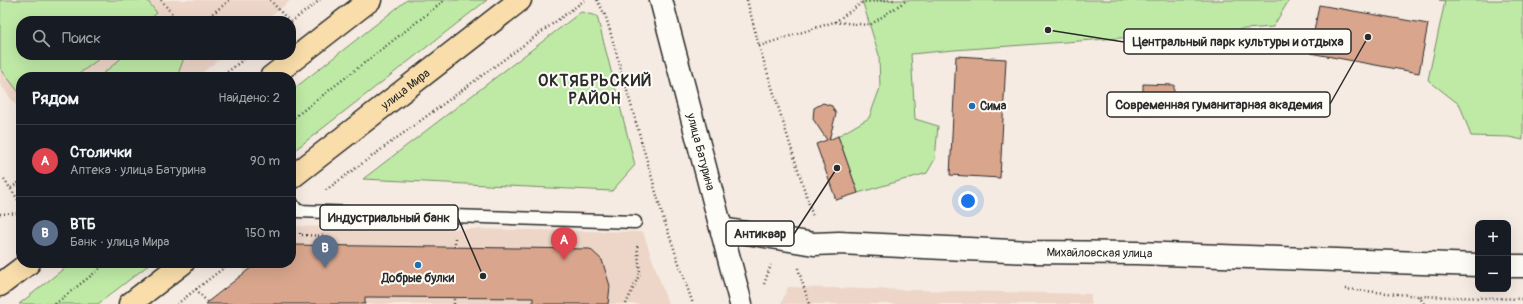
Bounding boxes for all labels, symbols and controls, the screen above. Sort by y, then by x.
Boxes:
search box [16,16,296,60]
icon: search [30,27,52,49]
text: Поиск [62,29,101,48]
callout: Центральный парк культуры и отдыха [1124,29,1351,54]
text: Центральный парк культуры и отдыха [1132,34,1344,50]
street label: улица Мира [377,65,433,113]
district label: ОКТЯБРЬСКИЙ РАЙОН [538,71,652,109]
text: Рядом [32,88,79,109]
text: Найдено: 2 [218,90,280,106]
callout: Современная гуманитарная академия [1107,92,1330,117]
text: Современная гуманитарная академия [1115,97,1323,113]
place label: Сима [980,99,1007,114]
marker: Сима [967,101,977,111]
street label: улица Батурина [683,111,718,192]
text: Столички [70,143,131,162]
text: A [41,153,49,169]
text: 90 m [250,153,280,169]
text: Аптека · улица Батурина [70,162,206,178]
your location [958,191,978,211]
callout: Индустриальный банк [320,205,458,230]
text: Индустриальный банк [328,210,450,226]
text: ВТБ [70,215,96,234]
map controls [1475,220,1511,292]
button: + [1475,220,1511,256]
callout: Антиквар [726,221,794,246]
text: B [41,225,49,241]
text: 150 m [245,225,280,241]
text: Антиквар [734,226,786,242]
pin: A [551,227,577,260]
text: Банк · улица Мира [70,234,169,250]
pin: B [312,235,338,268]
street label: Михайловская улица [1046,245,1153,261]
button: − [1475,256,1511,292]
marker: Добрые булки [413,260,423,270]
place label: Добрые булки [381,271,455,286]

